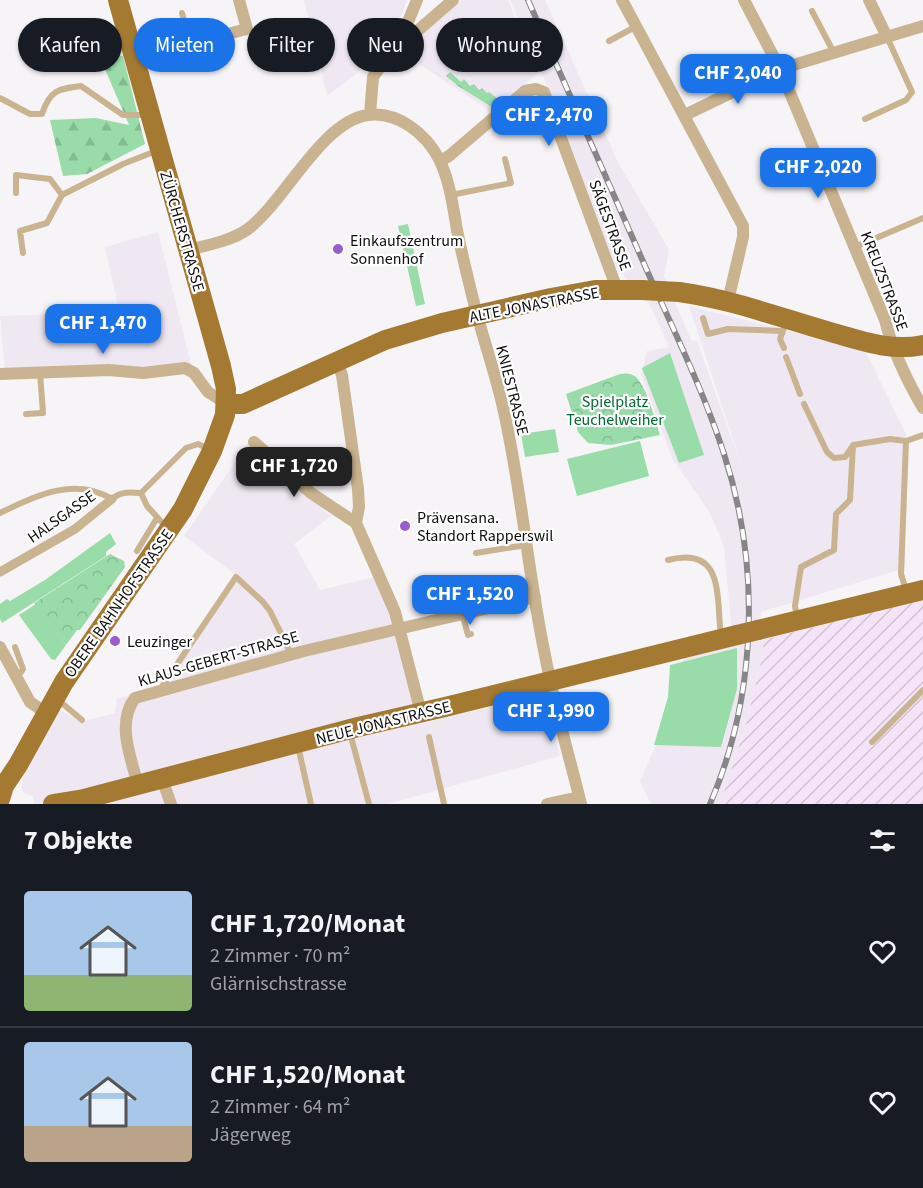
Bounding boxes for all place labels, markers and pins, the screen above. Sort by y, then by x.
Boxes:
pin: CHF 2,040 [669,54,807,105]
pin: CHF 2,470 [480,96,618,147]
pin: CHF 2,020 [749,148,887,199]
place label: Einkaufszentrum Sonnenhof [350,230,463,270]
marker: Einkaufszentrum Sonnenhof [331,242,345,256]
pin: CHF 1,470 [34,304,172,355]
pin: CHF 1,720 [225,447,363,498]
place label: Prävensana. Standort Rapperswil [417,507,553,547]
marker: Prävensana. Standort Rapperswil [398,519,412,533]
pin: CHF 1,520 [401,575,539,626]
place label: Leuzinger [127,631,192,653]
marker: Leuzinger [108,634,122,648]
pin: CHF 1,990 [482,692,620,743]

